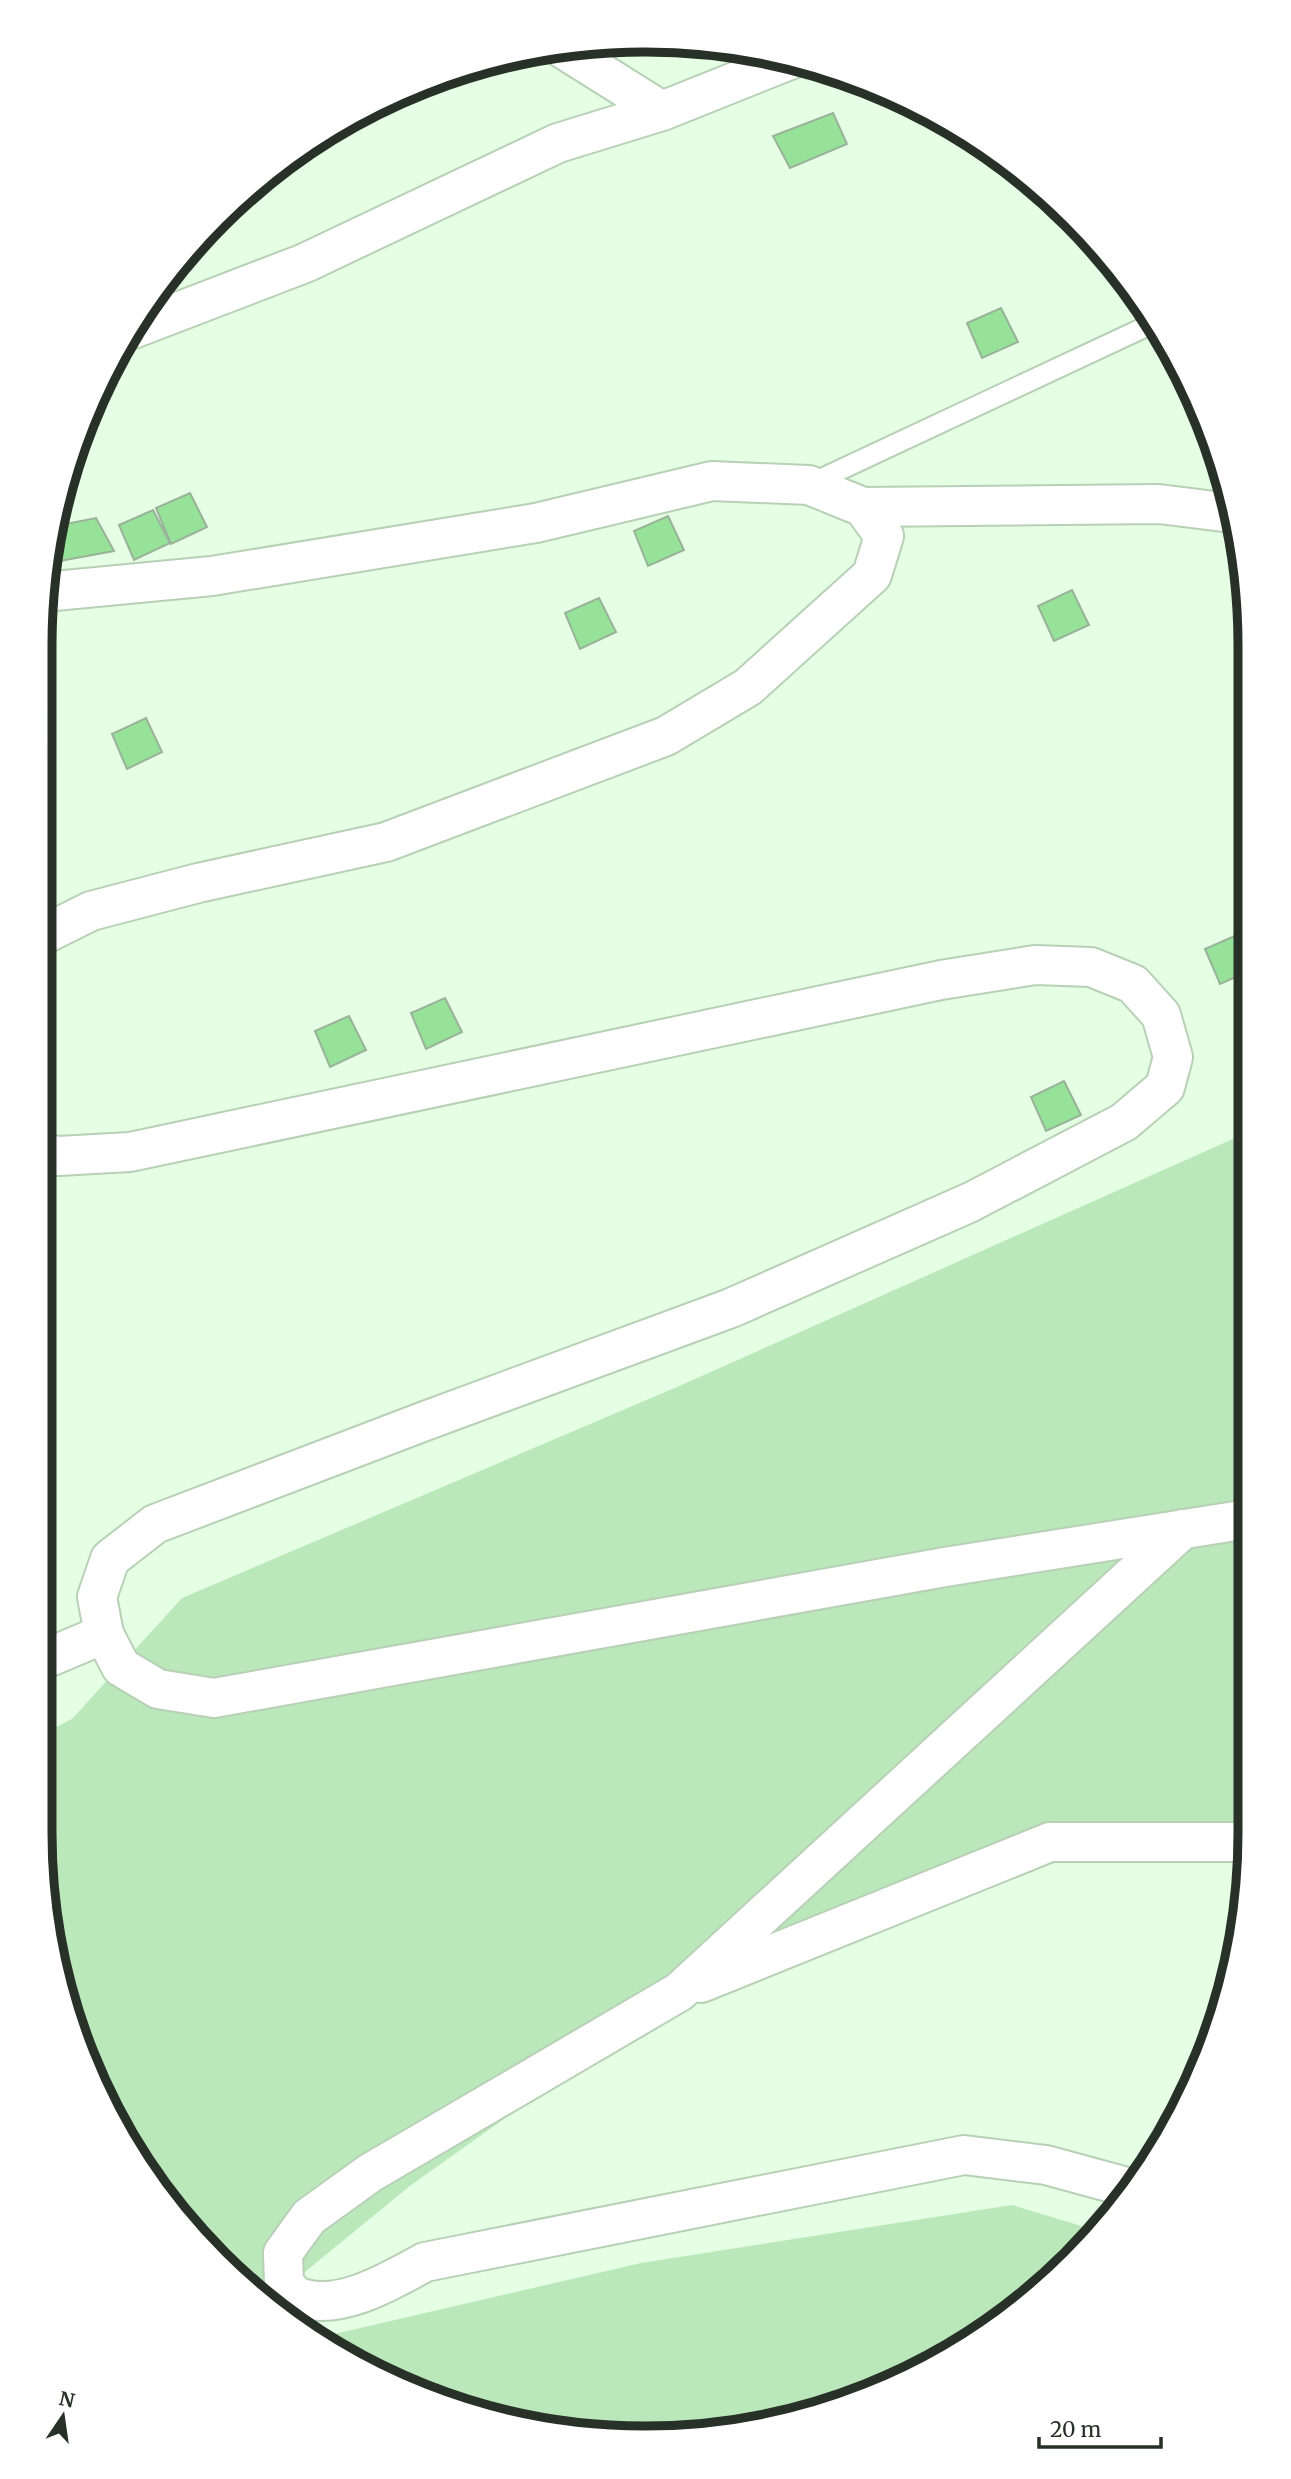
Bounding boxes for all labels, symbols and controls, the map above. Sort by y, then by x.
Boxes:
north arrow [28,2381,98,2451]
text: N [57,2386,77,2413]
scale bar [1039,2406,1162,2450]
text: 20 m [1050,2416,1102,2443]

